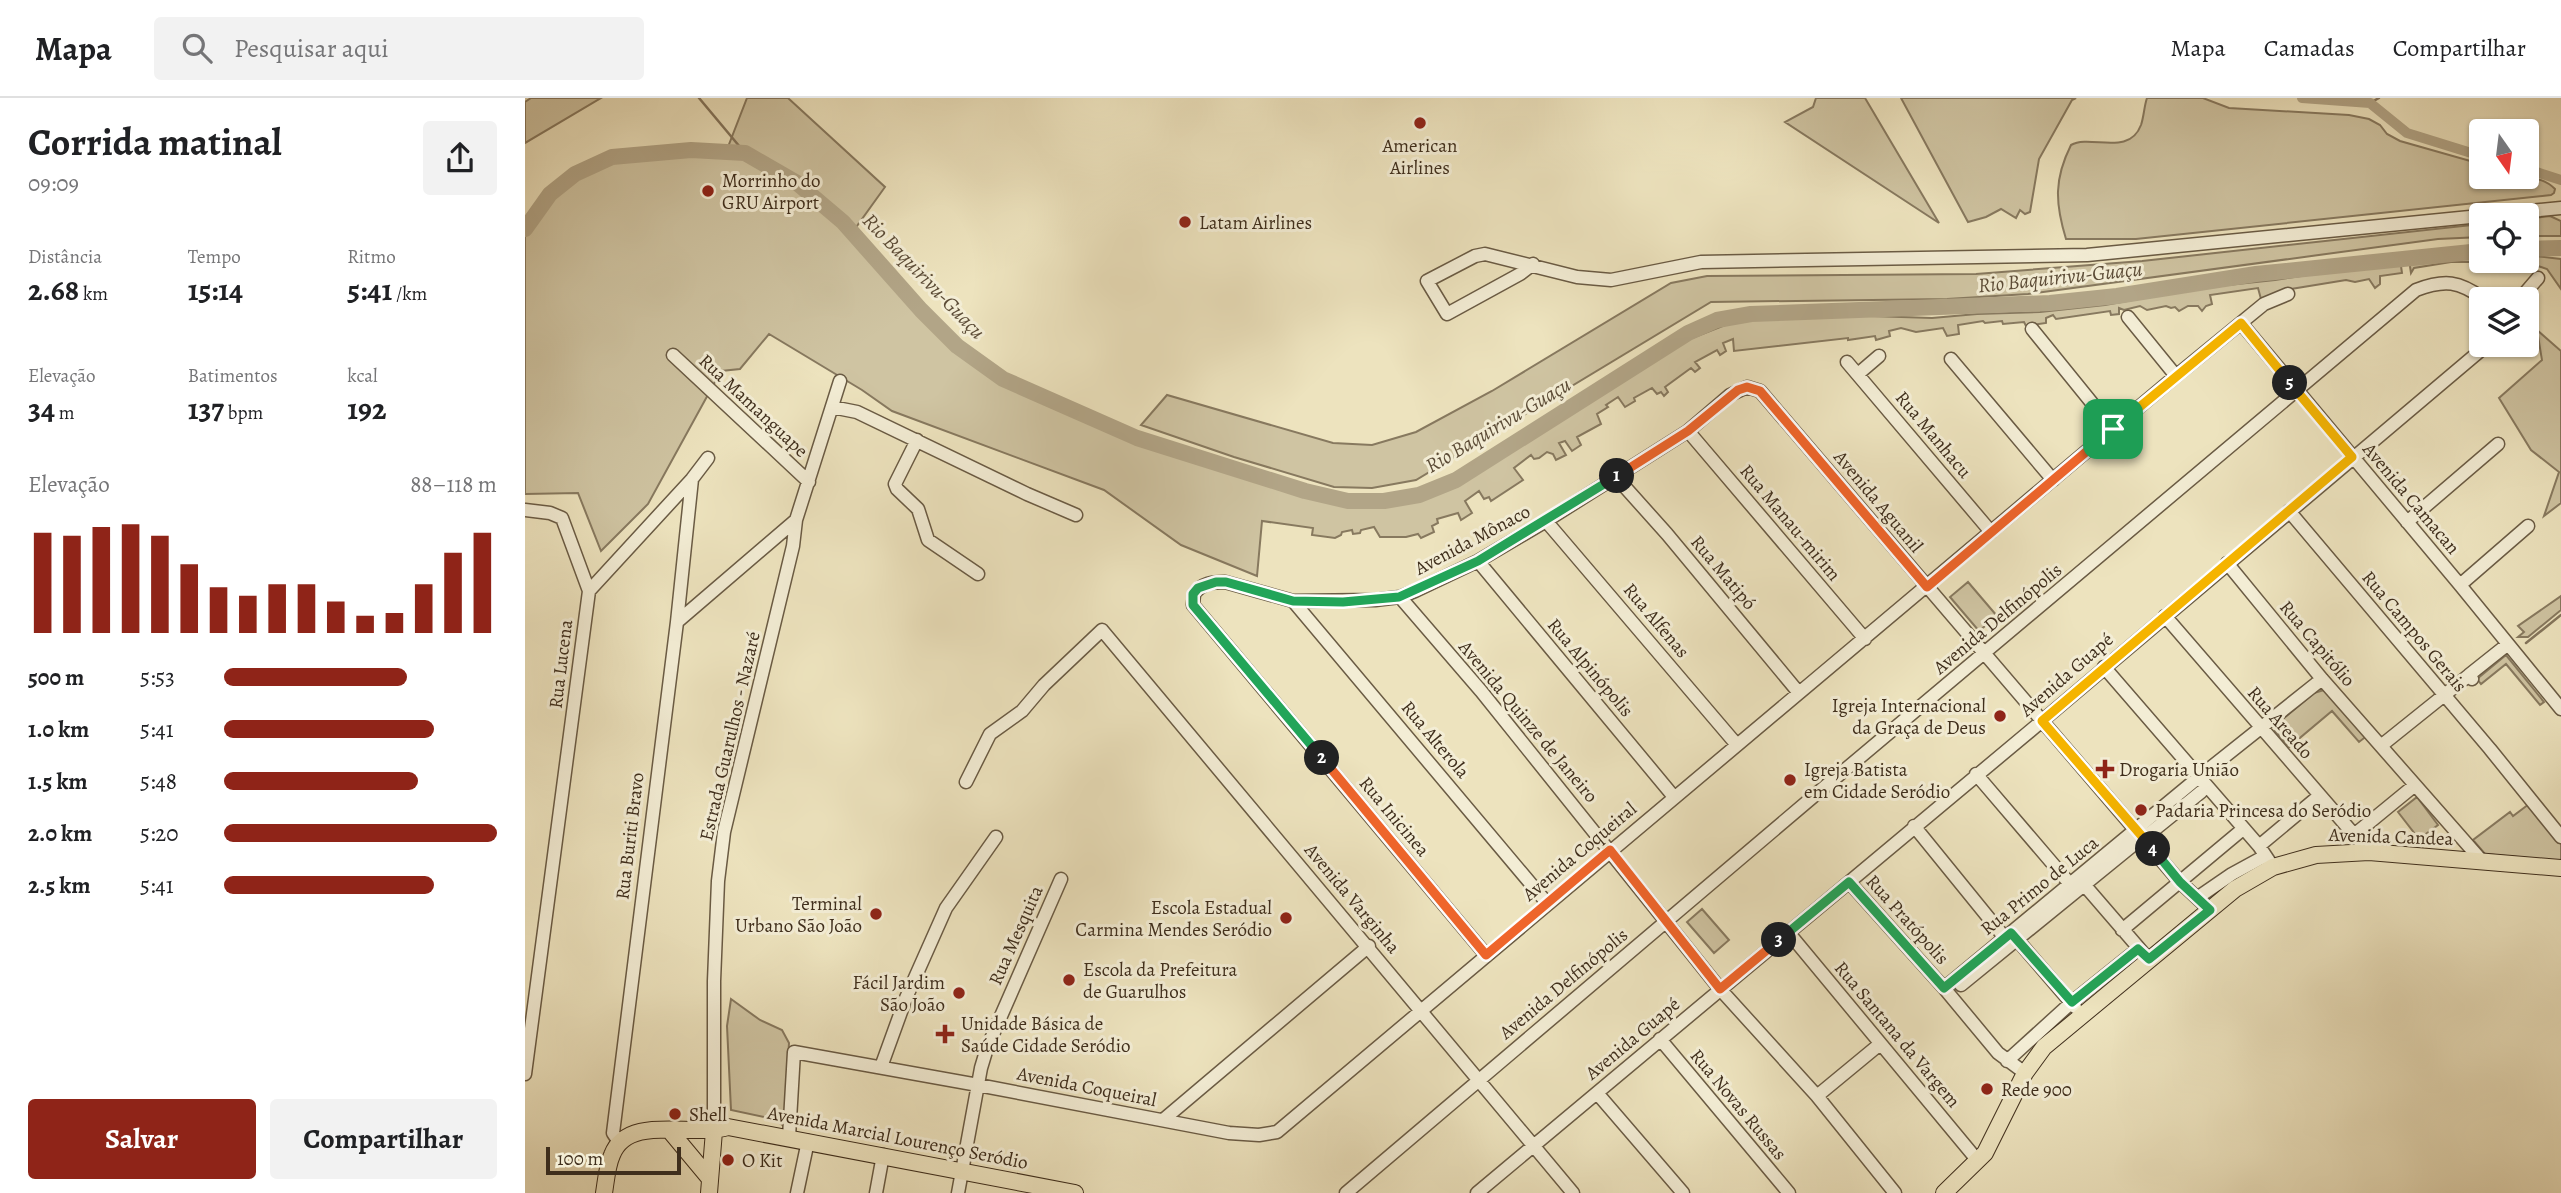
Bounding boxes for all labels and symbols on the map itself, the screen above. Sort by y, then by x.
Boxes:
marker: American Airlines [1412,115,1428,131]
north arrow [2469,119,2539,189]
place label: American Airlines [1382,133,1457,181]
place label: Morrinho do GRU Airport [722,168,821,216]
marker: Morrinho do GRU Airport [700,183,716,199]
water label: Rio Baquirivu-Guaçu [857,207,991,345]
place label: Latam Airlines [1199,210,1312,236]
marker: Latam Airlines [1177,214,1193,230]
water label: Rio Baquirivu-Guaçu [1976,254,2144,300]
street label: Rua Mamanguape [693,348,814,463]
pin: 5 [2273,366,2307,400]
water label: Rio Baquirivu-Guaçu [1420,370,1576,480]
street label: Rua Manhacu [1889,386,1978,484]
pin [2083,399,2143,459]
street label: Avenida Camacan [2356,436,2466,560]
street label: Avenida Aguanil [1827,444,1929,559]
pin: 1 [1599,458,1635,494]
street label: Rua Manau-mirim [1734,459,1847,587]
street label: Avenida Mônaco [1409,498,1535,582]
street label: Rua Matipó [1684,530,1762,615]
street label: Avenida Delfinópolis [1927,557,2068,681]
street label: Rua Campos Gerais [2356,565,2473,698]
street label: Rua Alfenas [1617,578,1695,664]
street label: Rua Capitólio [2273,595,2361,692]
street label: Rua Alpinópolis [1541,613,1639,723]
street label: Rua Lucena [543,618,579,710]
street label: Avenida Guapé [2014,627,2119,723]
street label: Estrada Guarulhos - Nazaré [693,629,767,843]
street label: Avenida Quinze de Janeiro [1452,634,1604,808]
street label: Rua Areado [2241,681,2319,765]
place label: Igreja Internacional da Graça de Deus [1832,693,1986,741]
street label: Rua Alterola [1395,695,1476,784]
marker: Igreja Internacional da Graça de Deus [1992,708,2008,724]
pin: 2 [1305,740,1339,776]
place label: Igreja Batista em Cidade Seródio [1804,757,1950,805]
place label: Drogaria União [2119,757,2239,783]
marker: Drogaria União [2097,761,2113,777]
street label: Rua Buriti Bravo [609,771,651,901]
street label: Rua Inicinea [1353,771,1436,862]
marker: Igreja Batista em Cidade Seródio [1782,772,1798,788]
street label: Avenida Coqueiral [1516,796,1642,908]
place label: Padaria Princesa do Seródio [2155,798,2371,824]
marker: Padaria Princesa do Seródio [2133,802,2149,818]
street label: Avenida Candea [2327,822,2454,852]
street label: Rua Primo de Luca [1975,830,2104,942]
pin: 4 [2135,832,2171,866]
street label: Avenida Varginha [1298,837,1406,959]
street label: Rua Pratópolis [1860,869,1955,970]
street label: Rua Mesquita [982,881,1049,989]
place label: Terminal Urbano São João [735,891,862,939]
place label: Escola Estadual Carmina Mendes Seródio [1075,895,1272,943]
marker: Terminal Urbano São João [868,906,884,922]
marker: Escola Estadual Carmina Mendes Seródio [1278,910,1294,926]
street label: Avenida Delfinópolis [1493,922,1634,1046]
pin: 3 [1761,922,1797,958]
street label: Rua Santana da Vargem [1828,956,1966,1114]
place label: Escola da Prefeitura de Guarulhos [1083,957,1237,1005]
place label: Fácil Jardim São João [852,970,945,1018]
marker: Escola da Prefeitura de Guarulhos [1061,972,1077,988]
marker: Fácil Jardim São João [951,985,967,1001]
street label: Avenida Guapé [1579,992,1685,1087]
place label: Unidade Básica de Saúde Cidade Seródio [961,1011,1130,1059]
marker: Unidade Básica de Saúde Cidade Seródio [935,1024,955,1044]
street label: Rua Novas Russas [1684,1043,1793,1166]
street label: Avenida Coqueiral [1014,1061,1159,1113]
place label: Rede 900 [2001,1077,2072,1103]
marker: Rede 900 [1979,1081,1995,1097]
street label: Avenida Marcial Lourenço Seródio [764,1100,1030,1176]
place label: Shell [689,1102,727,1128]
marker: Shell [667,1106,683,1122]
scale bar [546,1144,681,1176]
place label: O Kit [742,1148,782,1174]
marker: O Kit [720,1152,736,1168]

